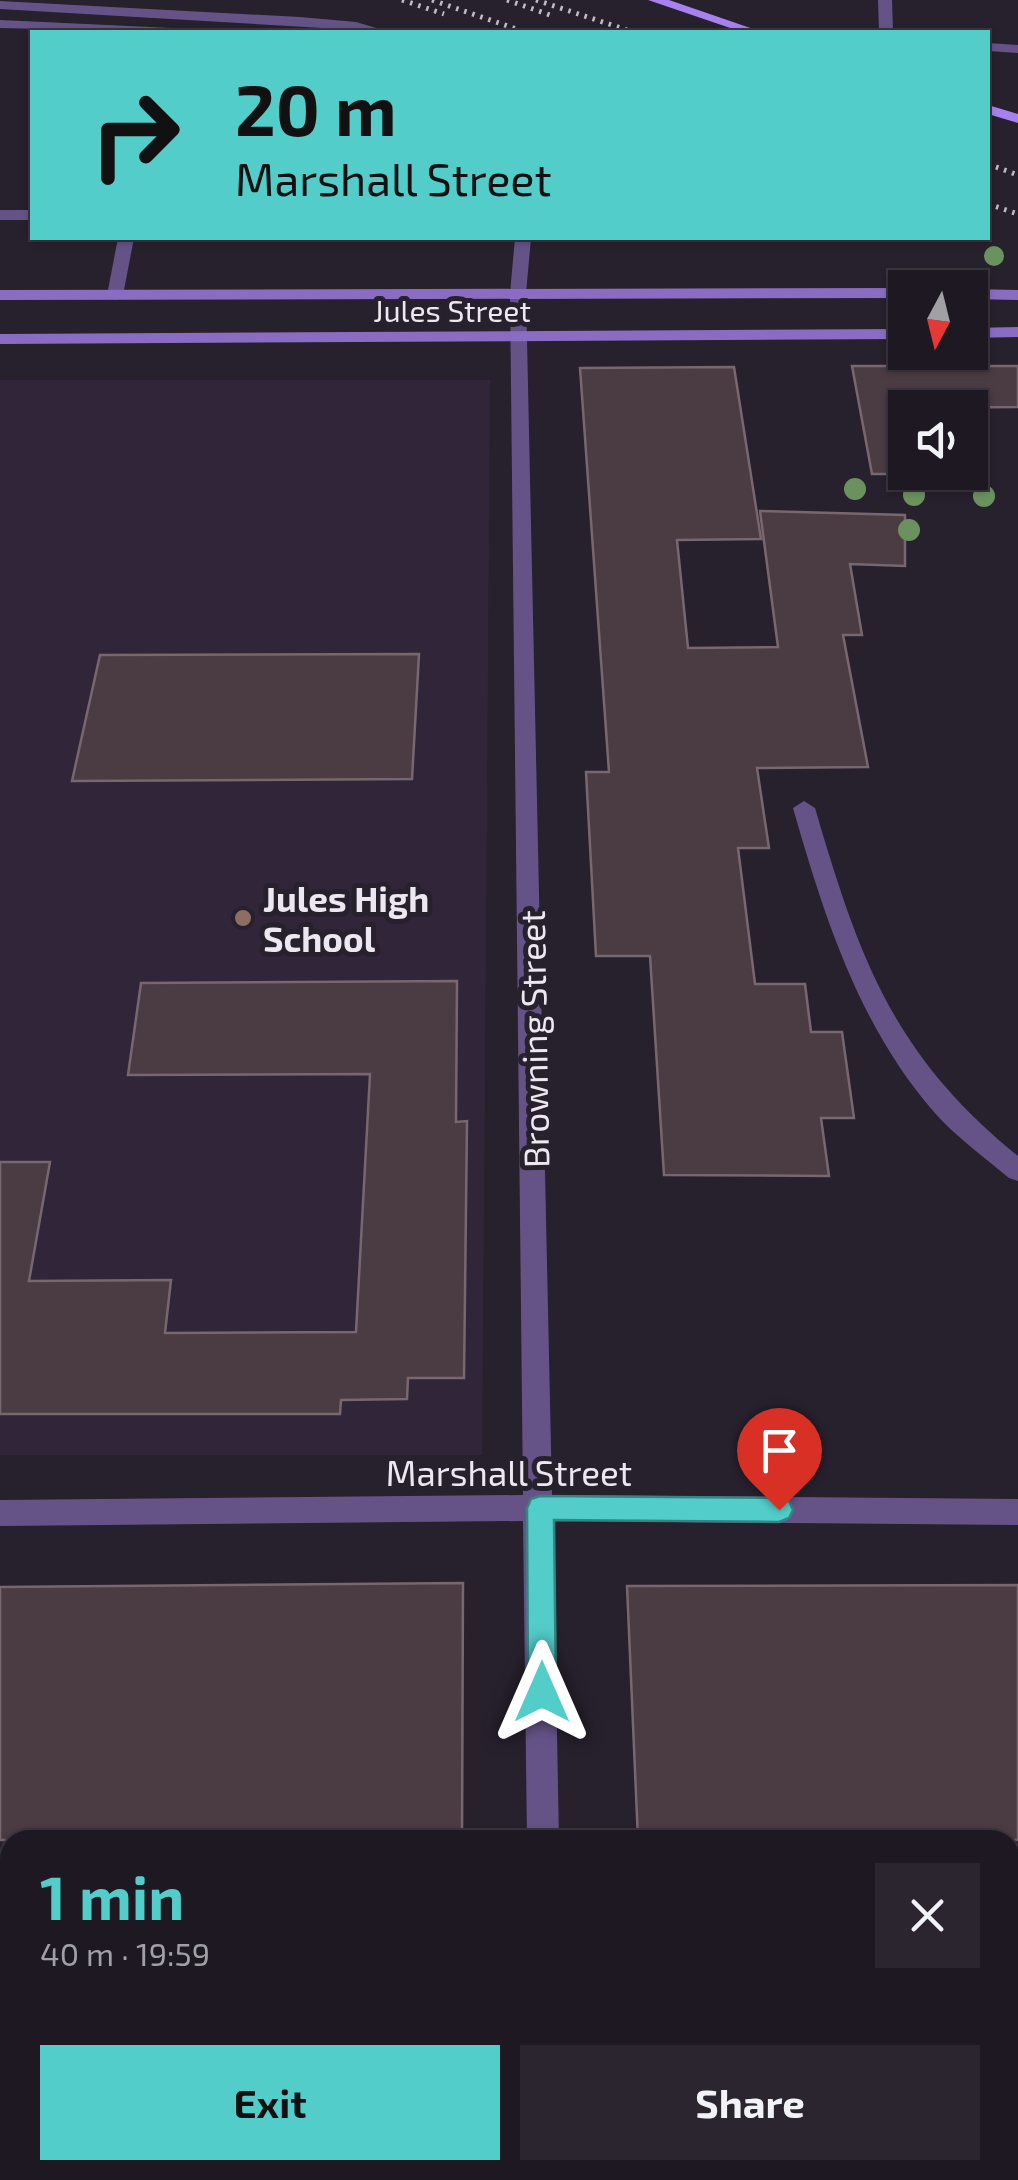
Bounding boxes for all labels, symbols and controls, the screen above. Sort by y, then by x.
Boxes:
text: 20 m [235,66,397,150]
icon: right [70,70,200,200]
text: Marshall Street [235,151,552,205]
north arrow [888,270,988,370]
map controls [888,270,988,490]
street label: Jules Street [373,292,531,328]
button: sound [888,390,988,490]
place label: Jules High School [263,877,429,959]
marker: Jules High School [232,907,254,929]
street label: Browning Street [510,910,556,1168]
pin [737,1408,822,1511]
icon: arrive [752,1423,807,1478]
street label: Marshall Street [386,1451,632,1493]
position arrow [490,1640,594,1744]
text: 1 min [40,1860,184,1932]
button: close [875,1863,980,1968]
text: 40 m · 19:59 [40,1934,210,1972]
button: Exit [40,2045,500,2160]
button: Share [520,2045,980,2160]

